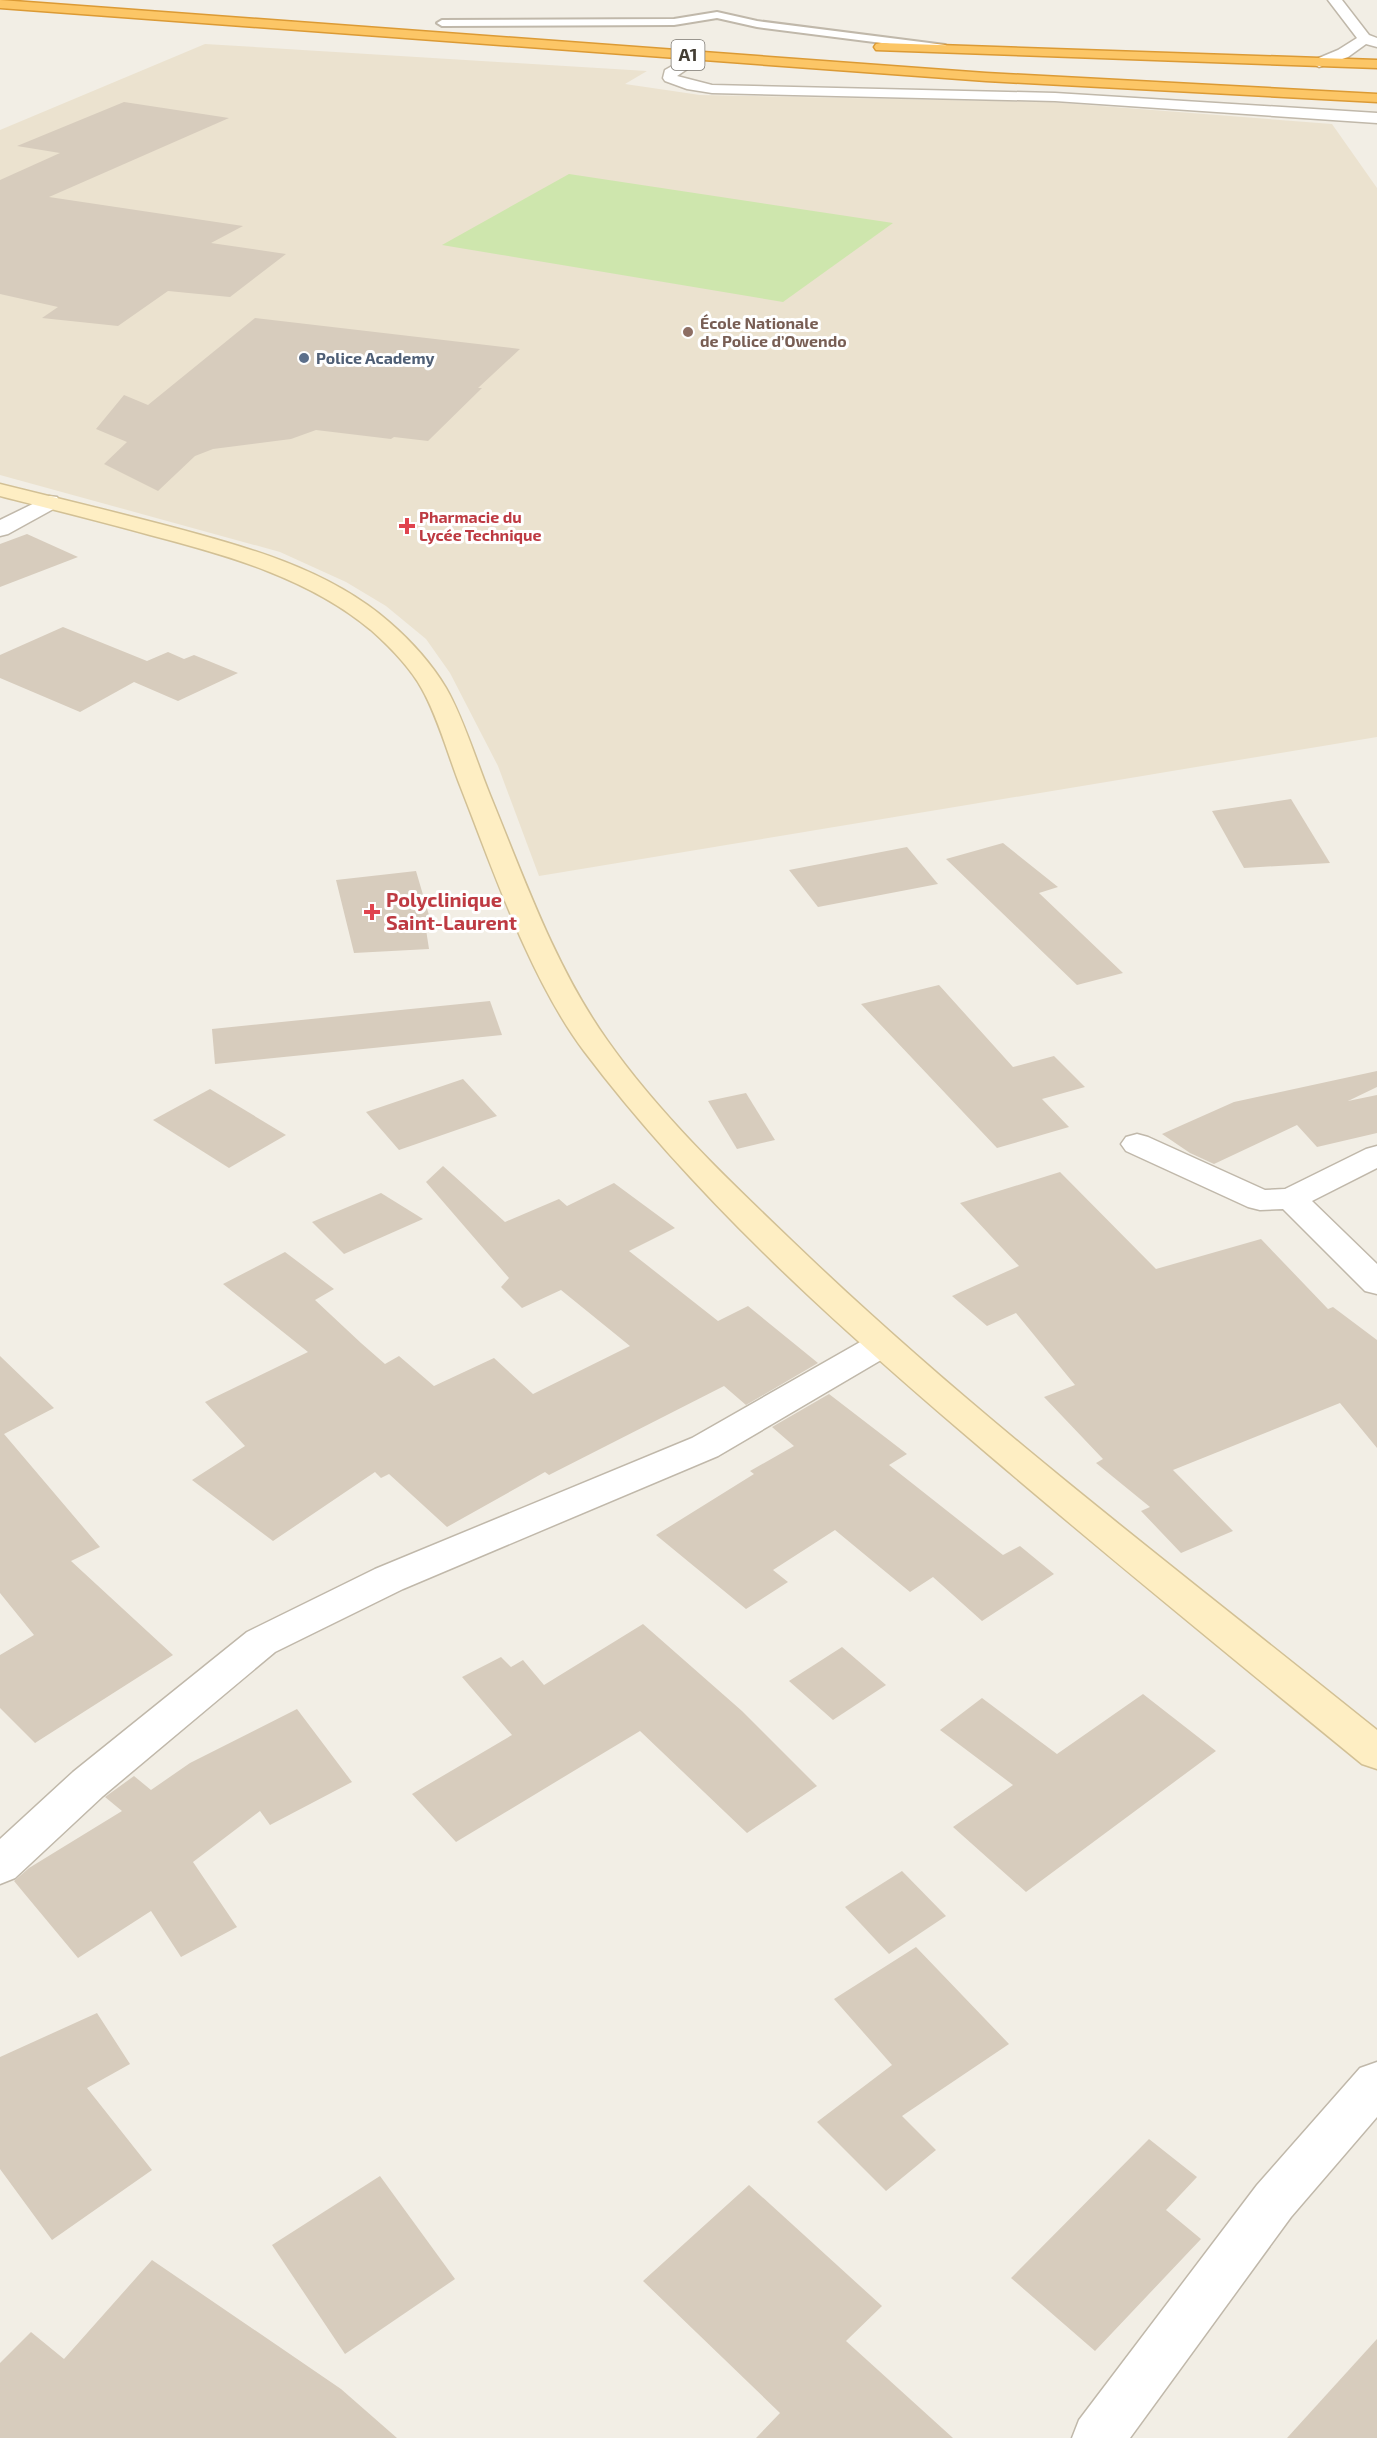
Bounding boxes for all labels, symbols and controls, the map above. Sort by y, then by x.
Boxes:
road number: A1 [672,40,704,70]
place label: École Nationale de Police d’Owendo [700,313,847,350]
marker: École Nationale de Police d’Owendo [681,325,695,339]
place label: Police Academy [316,348,435,368]
marker: Police Academy [297,351,311,365]
place label: Pharmacie du Lycée Technique [419,507,542,545]
marker: Pharmacie du Lycée Technique [400,519,414,533]
place label: Polyclinique Saint-Laurent [386,887,517,934]
marker: Polyclinique Saint-Laurent [363,903,381,921]

